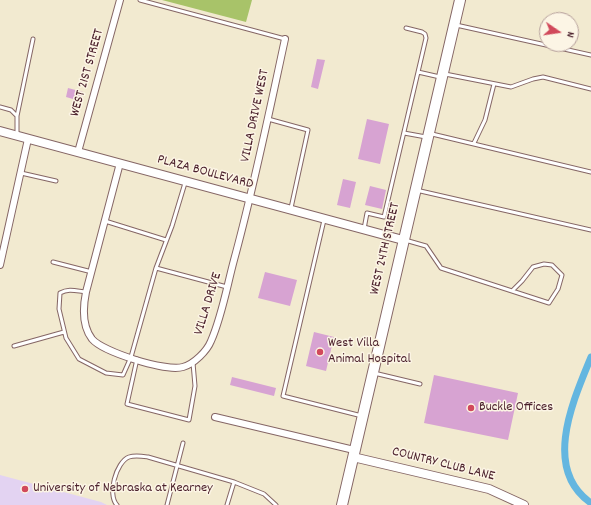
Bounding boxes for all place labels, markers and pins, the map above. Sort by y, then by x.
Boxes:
place label: West Villa Animal Hospital [328,336,411,368]
marker: West Villa Animal Hospital [315,347,325,357]
place label: Buckle Offices [479,400,553,416]
marker: Buckle Offices [466,403,476,413]
place label: University of Nebraska at Kearney [33,481,213,497]
marker: University of Nebraska at Kearney [20,484,30,494]

